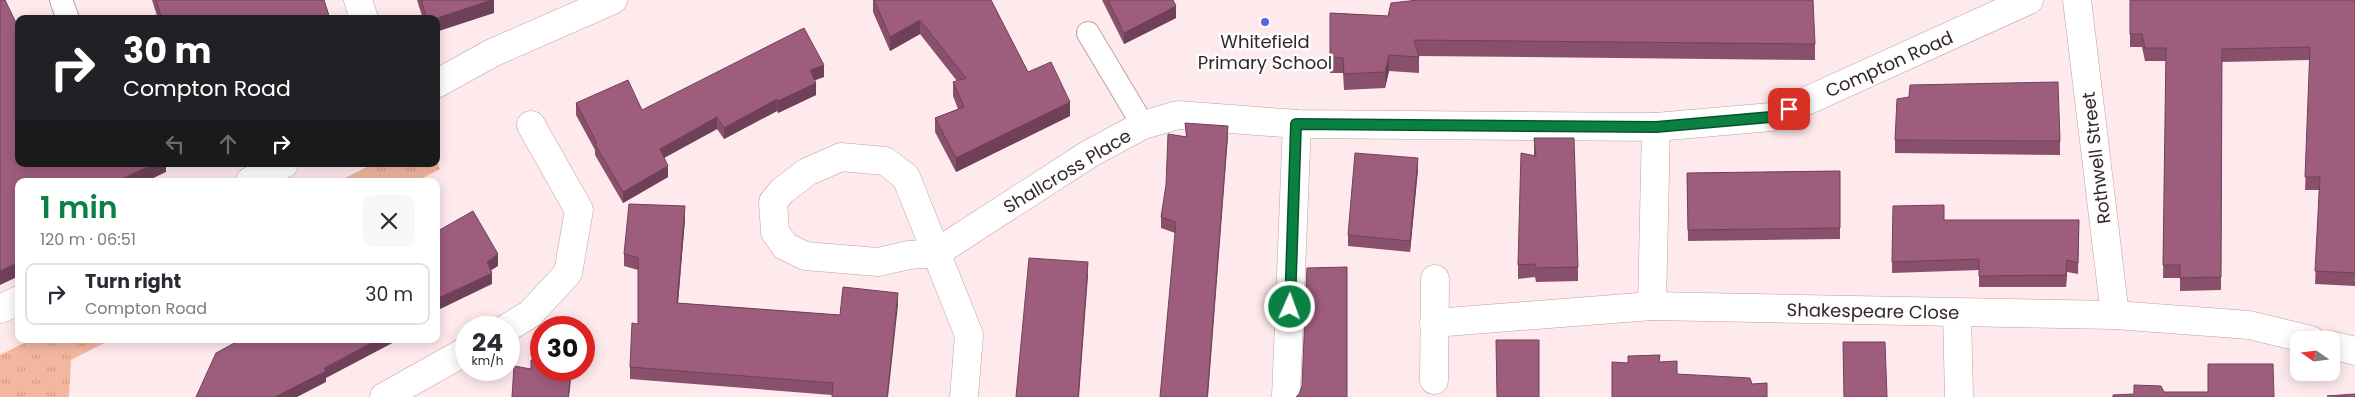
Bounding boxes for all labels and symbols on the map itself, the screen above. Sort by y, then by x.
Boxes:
marker: Whitefield Primary School [1259,16,1271,28]
street label: Compton Road [1821,25,1957,103]
place label: Whitefield Primary School [1198,29,1332,75]
pin [1768,88,1810,130]
street label: Rothwell Street [2075,91,2117,225]
street label: Shallcross Place [998,123,1136,219]
position arrow [1263,280,1315,332]
street label: Shakespeare Close [1786,297,1960,325]
speed limit sign: 30 [530,316,595,381]
north arrow [2290,331,2340,381]

